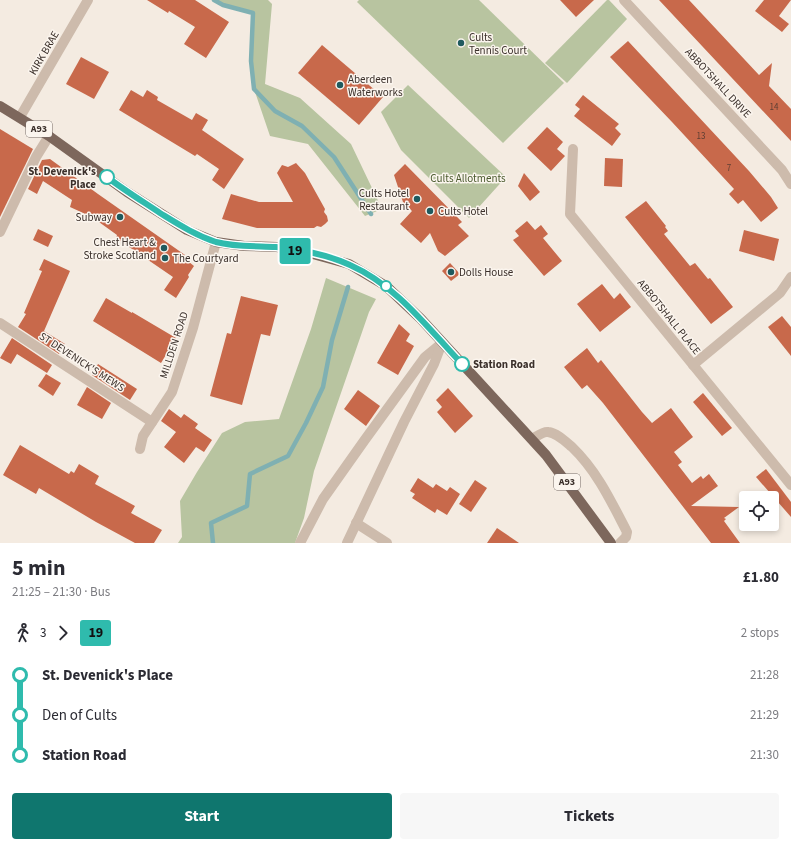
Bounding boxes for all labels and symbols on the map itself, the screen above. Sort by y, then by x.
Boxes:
street label: KIRK BRAE [25,28,63,78]
place label: Cults Tennis Court [469,30,527,58]
marker: Cults Tennis Court [456,38,466,48]
street label: ABBOTSHALL DRIVE [682,45,755,121]
place label: Aberdeen Waterworks [348,72,403,100]
marker: Aberdeen Waterworks [335,80,345,90]
house number: 14 [770,101,779,114]
road number: A93 [26,121,52,137]
house number: 13 [697,130,706,143]
house number: 7 [727,162,732,175]
place label: St. Devenick's Place [28,164,96,192]
marker: St. Devenick's Place [99,169,115,185]
park label: Cults Allotments [430,171,506,186]
place label: Cults Hotel Restaurant [359,186,409,214]
marker: Cults Hotel Restaurant [412,194,422,204]
place label: Cults Hotel [438,204,488,219]
marker: Cults Hotel [425,206,435,216]
place label: Subway [76,210,112,225]
marker: Subway [115,212,125,222]
place label: Chest Heart & Stroke Scotland [83,235,156,263]
line badge: 19 [277,238,313,264]
marker: Chest Heart & Stroke Scotland [159,243,169,253]
place label: The Courtyard [173,251,239,266]
marker: The Courtyard [160,253,170,263]
place label: Dolls House [459,265,514,280]
marker: Dolls House [446,267,456,277]
street label: ABBOTSHALL PLACE [634,276,704,358]
unlabelled marker [380,280,392,292]
street label: MILLDEN ROAD [156,309,192,380]
street label: ST DEVENICK'S MEWS [36,329,128,395]
marker: Station Road [454,356,470,372]
place label: Station Road [473,357,535,372]
road number: A93 [554,474,580,490]

